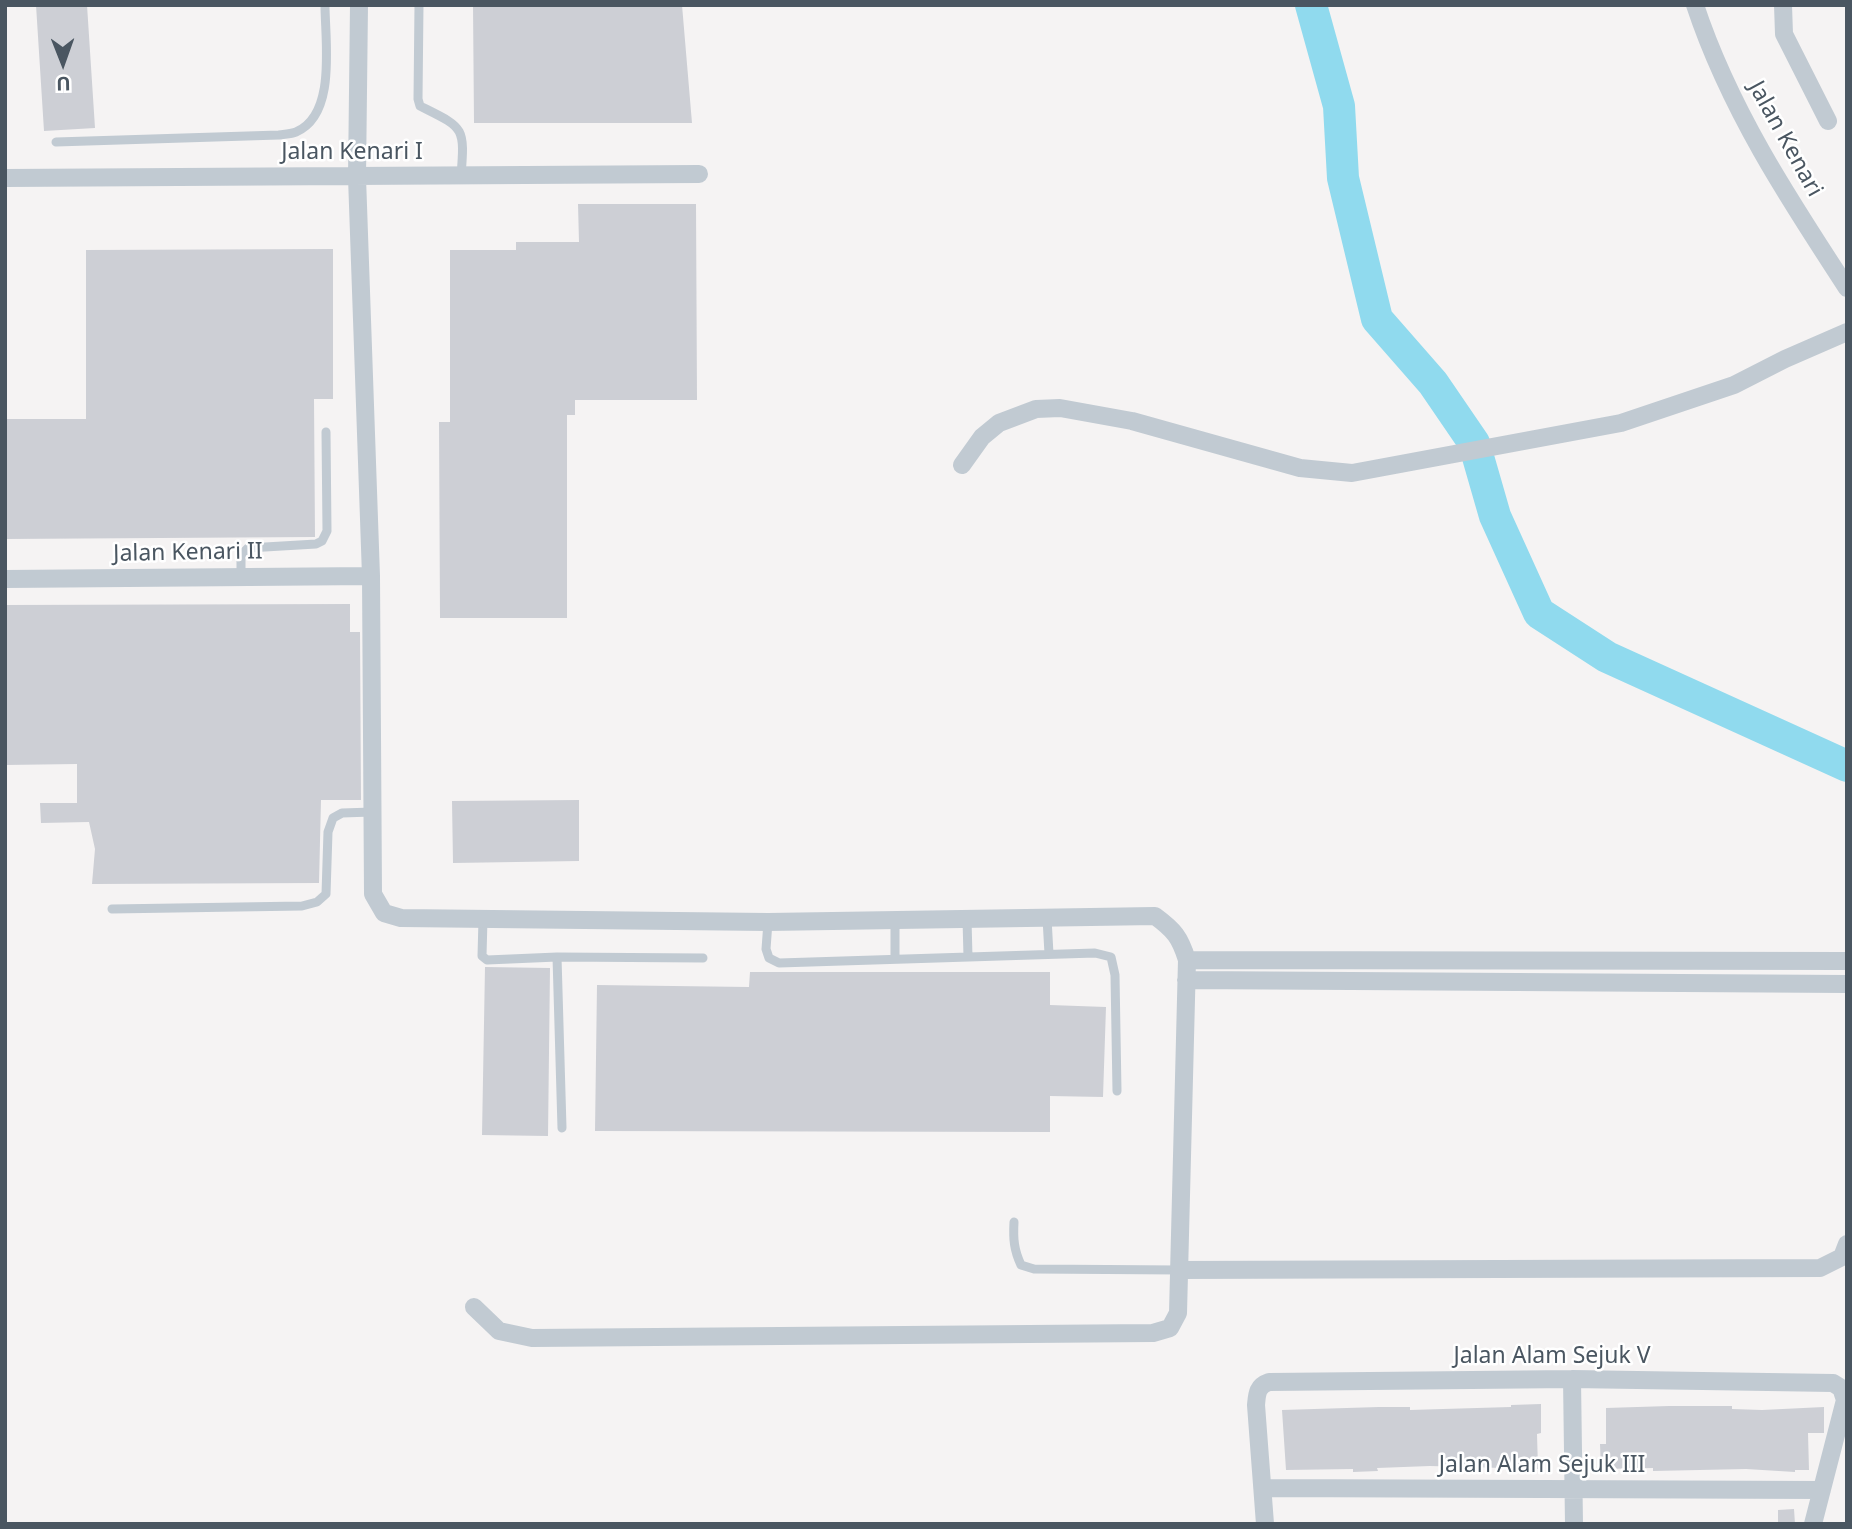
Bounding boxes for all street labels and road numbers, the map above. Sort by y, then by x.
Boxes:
street label: Jalan Kenari [1742,76,1828,202]
street label: Jalan Kenari I [281,138,423,166]
street label: Jalan Kenari II [113,538,263,568]
street label: Jalan Alam Sejuk V [1453,1342,1651,1370]
street label: Jalan Alam Sejuk III [1439,1451,1645,1479]

